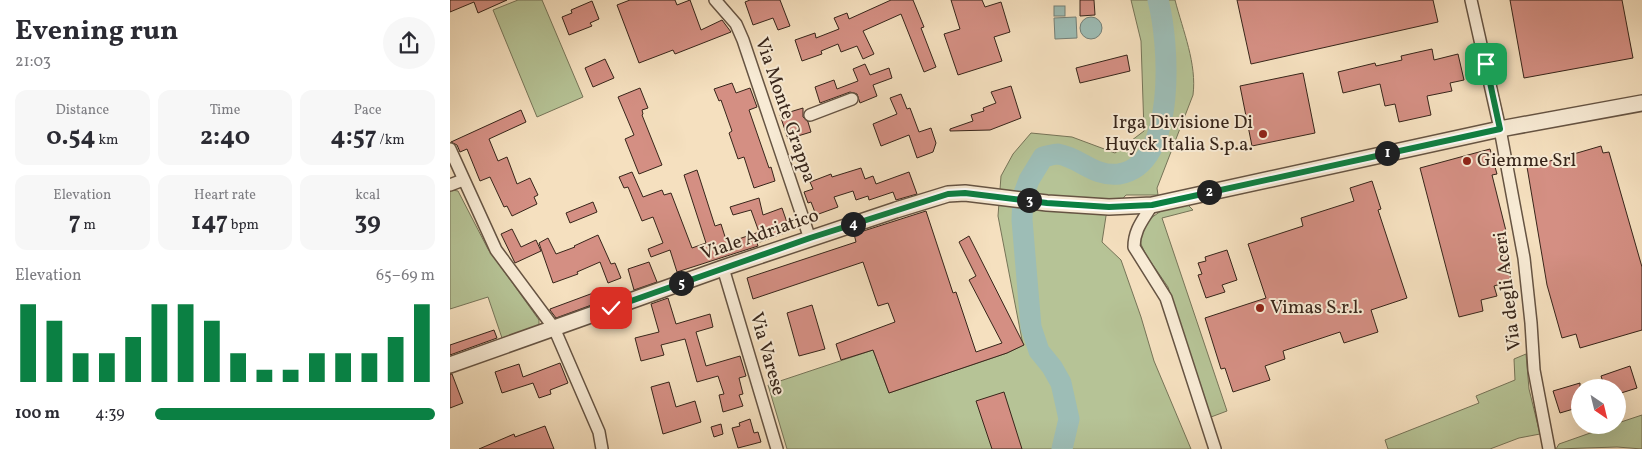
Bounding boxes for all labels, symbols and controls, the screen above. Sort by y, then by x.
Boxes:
text: Evening run [15,12,179,51]
button: share [383,17,435,69]
street label: Via Monte Grappa [748,34,822,186]
pin [1465,43,1507,85]
icon: arrive [1472,50,1500,78]
text: 21:03 [15,51,51,73]
text: Distance [56,101,109,120]
text: Time [210,101,240,120]
text: Pace [354,101,382,120]
place label: Irga Divisione Di Huyck Italia S.p.a. [1105,110,1253,158]
text: 0.54 [46,120,96,155]
text: 2:40 [200,120,250,155]
text: 4:57 [331,120,377,155]
marker: Irga Divisione Di Huyck Italia S.p.a. [1257,128,1269,140]
text: km [96,131,118,150]
text: /km [377,131,405,150]
pin: 1 [1374,140,1400,166]
text: 1 [1385,144,1390,163]
place label: Giemme Srl [1477,148,1576,174]
marker: Giemme Srl [1461,155,1473,167]
pin: 2 [1196,180,1222,204]
text: 2 [1206,183,1213,202]
text: Elevation [53,186,111,205]
text: Heart rate [194,186,256,205]
text: kcal [355,186,380,205]
pin: 3 [1016,188,1042,212]
text: 3 [1026,191,1033,210]
street label: Viale Adriatico [697,203,823,267]
text: 7 [69,205,81,240]
text: 147 [191,205,228,240]
text: 39 [355,205,381,240]
pin: 4 [840,212,866,236]
text: 4 [849,215,858,234]
text: m [81,216,96,235]
text: bpm [228,216,259,235]
street label: Via degli Aceri [1488,230,1528,352]
text: Elevation [15,265,82,287]
text: 65–69 m [376,265,435,287]
pin: 5 [668,270,694,296]
text: 5 [678,274,685,293]
pin [590,287,632,329]
icon: check [597,294,625,322]
place label: Vimas S.r.l. [1270,295,1363,321]
marker: Vimas S.r.l. [1254,302,1266,314]
street label: Via Varese [743,309,791,399]
north arrow [1571,379,1626,434]
map controls [1571,379,1626,434]
text: 100 m [15,403,60,425]
text: 4:39 [95,403,125,425]

